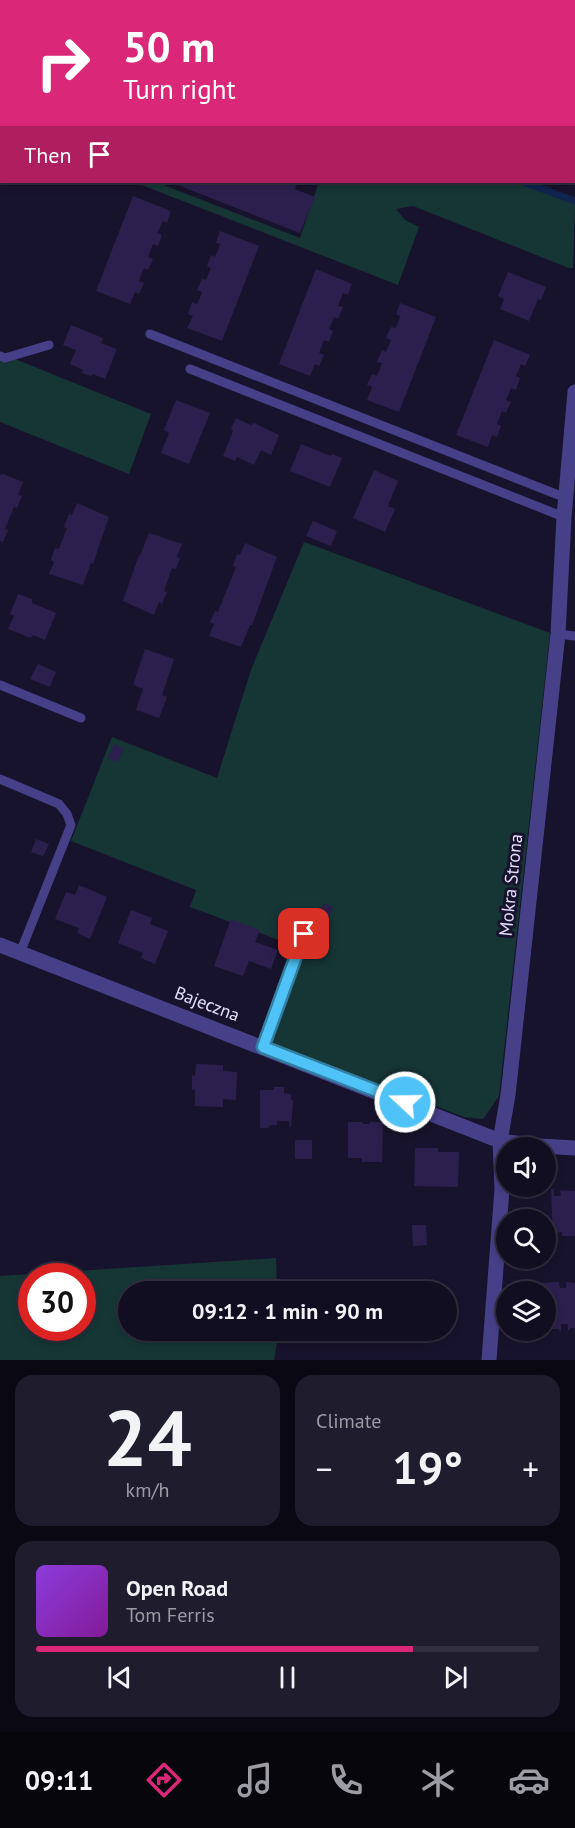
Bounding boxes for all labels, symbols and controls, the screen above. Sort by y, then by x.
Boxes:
text: 50 m [123,19,215,74]
icon: right [24,24,102,102]
text: Turn right [123,72,236,106]
icon: arrive [83,138,116,171]
text: Then [24,141,71,169]
street label: Mokra Strona [494,833,527,937]
pin [278,908,329,959]
icon: arrive [287,917,320,950]
street label: Bajeczna [171,981,243,1026]
position arrow [373,1070,437,1134]
map controls [496,1137,556,1341]
button: sound [496,1137,556,1197]
button: search [496,1209,556,1269]
speed limit sign: 30 [18,1263,96,1341]
button: layers [496,1281,556,1341]
text: 09:12 · 1 min · 90 m [192,1297,383,1325]
text: 24 [103,1387,192,1488]
text: Climate [316,1408,382,1434]
text: 19° [392,1438,463,1496]
text: − [316,1447,333,1490]
text: + [522,1447,539,1490]
text: km/h [126,1477,169,1503]
text: Open Road [126,1574,228,1602]
text: Tom Ferris [126,1602,215,1628]
icon: previous [103,1661,136,1694]
icon: pause [271,1661,304,1694]
icon: next [439,1661,472,1694]
icon: directions [143,1759,185,1801]
icon: music [234,1759,276,1801]
icon: phone [325,1759,367,1801]
icon: climate [417,1759,459,1801]
icon: car [508,1759,550,1801]
text: 09:11 [25,1763,93,1797]

